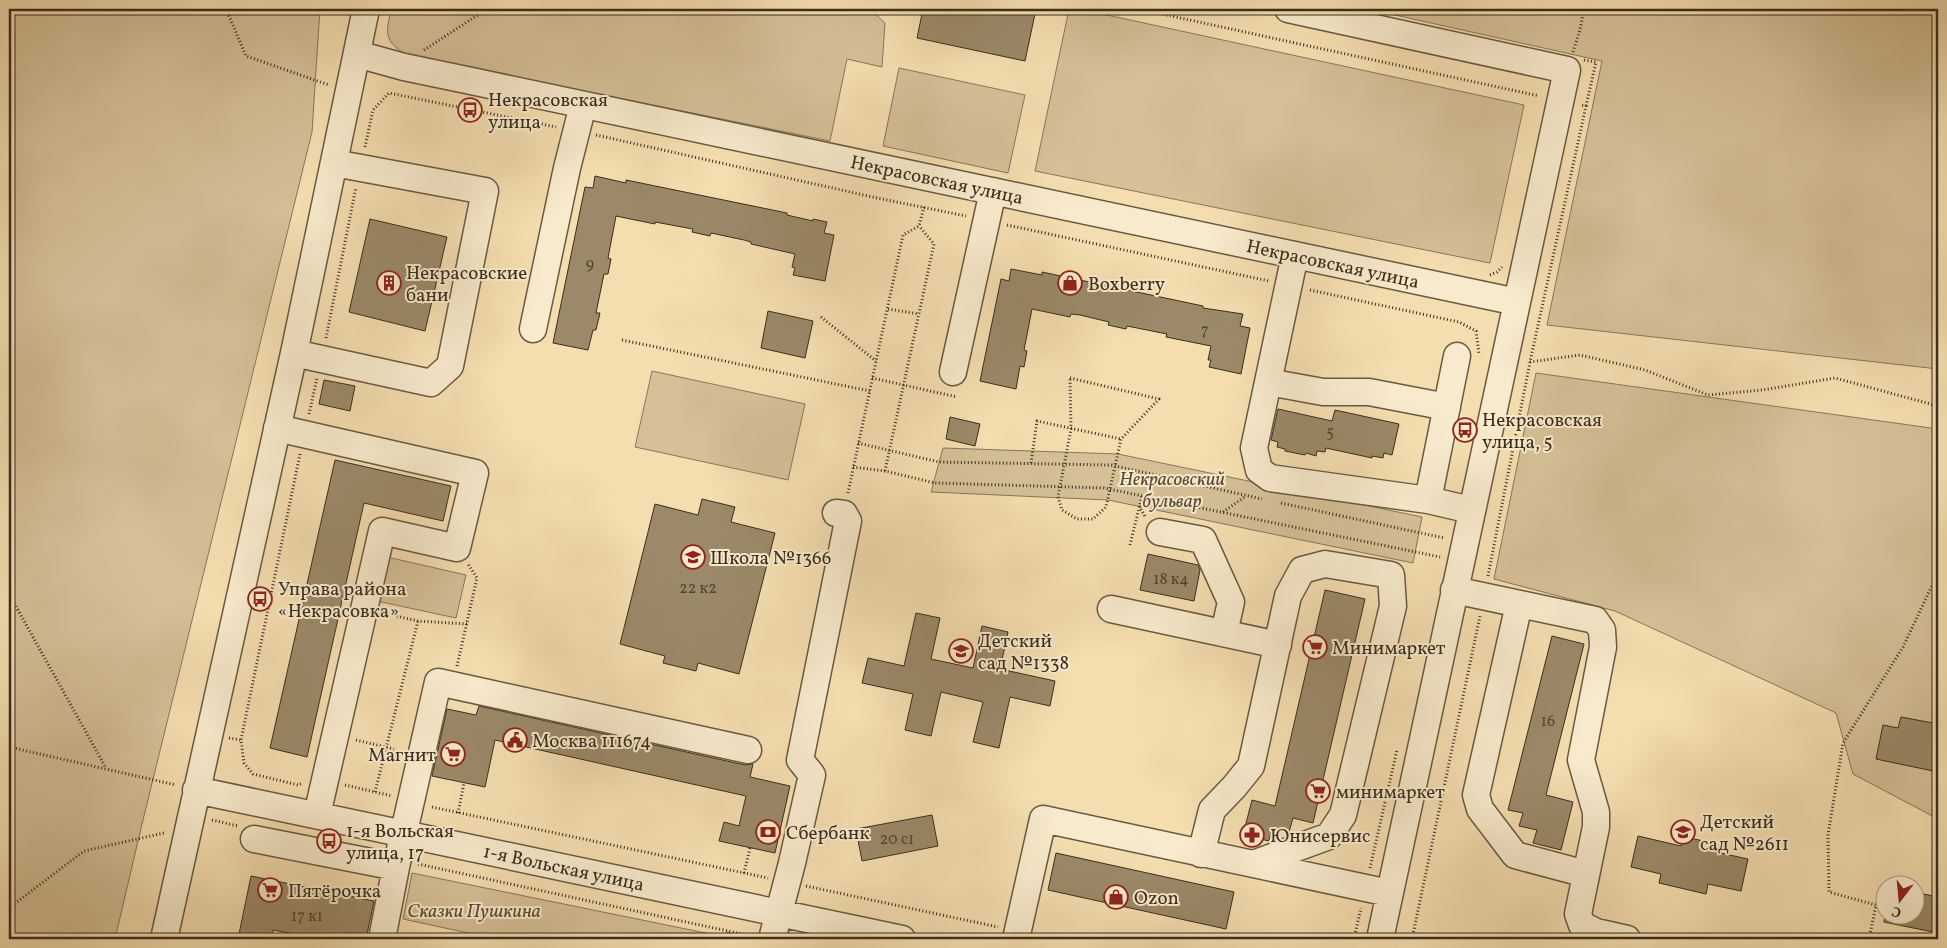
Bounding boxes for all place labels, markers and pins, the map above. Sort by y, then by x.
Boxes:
place label: Некрасовская улица [488,88,608,136]
bus stop icon: Некрасовская улица [457,97,483,123]
place label: Некрасовские бани [406,261,527,309]
building icon: Некрасовские бани [376,270,402,296]
shop icon: Boxberry [1057,270,1083,296]
place label: Boxberry [1088,272,1165,298]
place label: Некрасовская улица, 5 [1482,408,1602,456]
bus stop icon: Некрасовская улица, 5 [1452,417,1478,443]
school or university icon: Школа №1366 [680,544,706,570]
place label: Школа №1366 [710,546,831,572]
place label: Управа района «Некрасовка» [278,577,406,625]
bus stop icon: Управа района «Некрасовка» [247,586,273,612]
place label: Детский сад №1338 [978,629,1069,677]
supermarket icon: Минимаркет [1302,634,1328,660]
place label: Минимаркет [1332,636,1446,662]
school or university icon: Детский сад №1338 [948,638,974,664]
public building icon: Москва 111674 [502,727,528,753]
place label: Москва 111674 [532,729,651,755]
supermarket icon: Магнит [440,741,466,767]
place label: Магнит [368,743,436,769]
supermarket icon: минимаркет [1305,778,1331,804]
place label: минимаркет [1336,780,1445,806]
place label: Детский сад №2611 [1700,810,1789,858]
place label: 1-я Вольская улица, 17 [346,819,454,867]
bank icon: Сбербанк [755,819,781,845]
school or university icon: Детский сад №2611 [1670,819,1696,845]
place label: Сбербанк [786,821,870,847]
pharmacy icon: Юнисервис [1239,822,1265,848]
place label: Юнисервис [1270,824,1371,850]
bus stop icon: 1-я Вольская улица, 17 [316,828,342,854]
supermarket icon: Пятёрочка [257,877,283,903]
place label: Пятёрочка [288,879,381,905]
shop icon: Ozon [1103,884,1129,910]
place label: Ozon [1134,886,1179,912]

